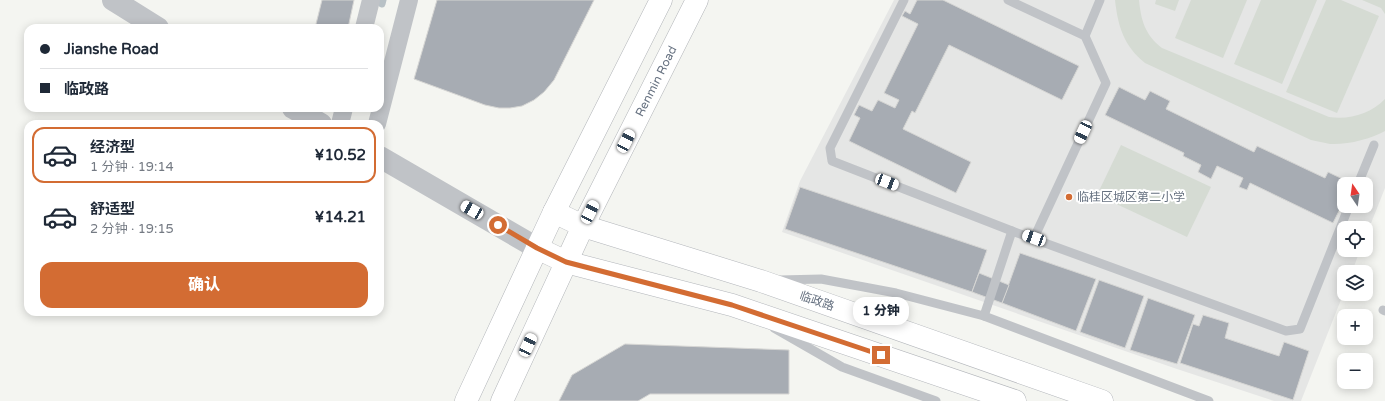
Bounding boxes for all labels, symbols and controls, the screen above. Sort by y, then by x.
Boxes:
text: Jianshe Road [64,40,159,58]
street label: Renmin Road [632,44,680,119]
text: 临政路 [64,80,109,98]
car [1072,119,1094,145]
car [615,128,637,154]
icon: car [42,137,78,173]
text: 经济型 [90,138,135,156]
text: ¥10.52 [315,146,366,164]
text: 1 分钟 · 19:14 [90,159,174,175]
car [874,172,900,192]
north arrow [1337,177,1373,213]
map controls [1337,177,1373,389]
place label: 临桂区城区第二小学 [1077,190,1185,204]
marker: 临桂区城区第二小学 [1064,192,1074,202]
icon: car [42,199,78,235]
car [459,199,485,221]
car [579,199,601,225]
text: 舒适型 [90,200,135,218]
text: ¥14.21 [315,208,366,226]
route start [489,216,507,234]
text: 2 分钟 · 19:15 [90,221,174,237]
button: locate [1337,221,1373,257]
car [1021,228,1047,248]
button: 确认 [40,262,368,308]
button: layers [1337,265,1373,301]
street label: 临政路 [798,289,836,313]
callout: 1 分钟 [853,297,909,325]
text: 1 分钟 [862,303,900,319]
button: + [1337,309,1373,345]
car [517,332,539,358]
route end [872,346,890,364]
button: − [1337,353,1373,389]

